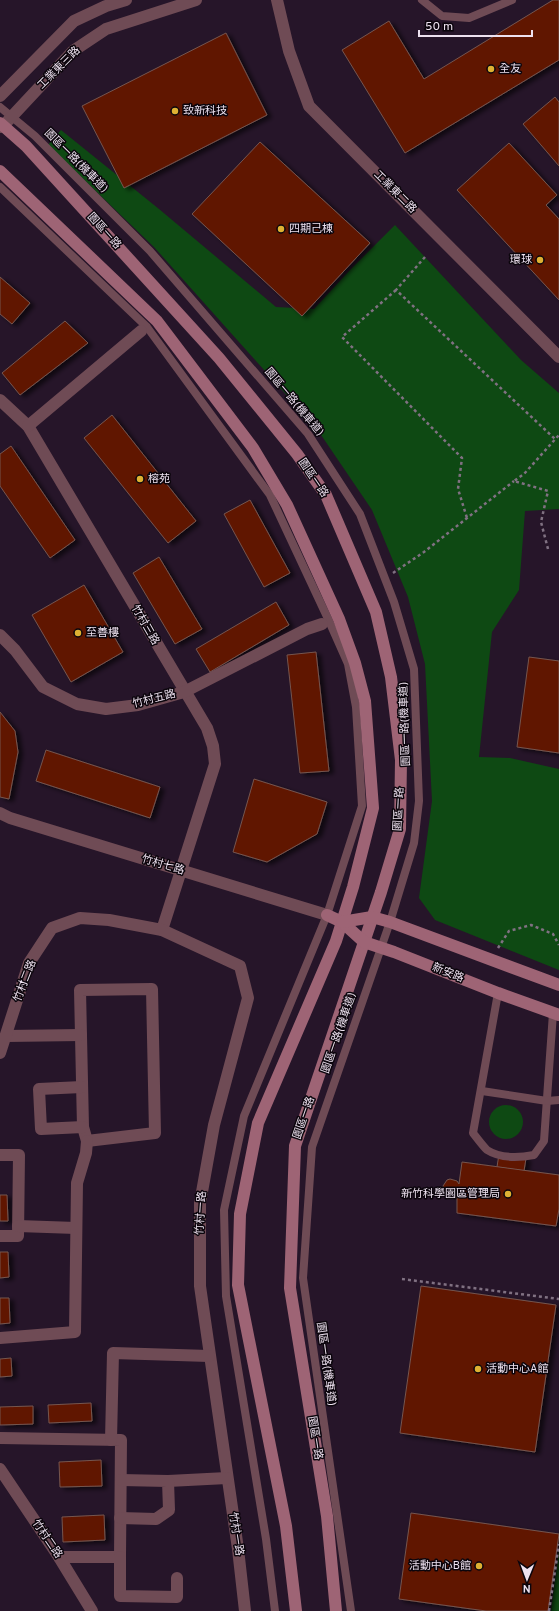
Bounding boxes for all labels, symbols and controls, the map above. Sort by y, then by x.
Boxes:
scale bar [419,12,532,38]
text: 50 m [425,19,453,35]
street label: 工業東三路 [35,44,83,92]
place label: 全友 [499,62,521,76]
marker: 全友 [486,64,496,74]
place label: 致新科技 [183,104,227,118]
marker: 致新科技 [170,106,180,116]
street label: 園區一路(機車道) [41,126,111,196]
street label: 工業東二路 [371,168,419,216]
street label: 園區一路 [84,210,124,252]
place label: 四期己棟 [289,222,333,236]
marker: 四期己棟 [276,224,286,234]
place label: 環球 [510,253,532,267]
marker: 環球 [535,255,545,265]
street label: 園區一路(機車道) [261,365,327,439]
street label: 園區一路 [295,456,331,500]
place label: 榕苑 [148,472,170,486]
marker: 榕苑 [135,474,145,484]
street label: 竹村三路 [128,602,162,648]
place label: 至善樓 [86,626,119,640]
marker: 至善樓 [73,628,83,638]
street label: 園區一路(機車道) [397,682,413,766]
street label: 竹村五路 [131,687,177,711]
street label: 園區一路 [391,787,407,831]
street label: 竹村七路 [140,852,186,878]
street label: 竹村二路 [11,958,39,1004]
street label: 新安路 [430,960,466,986]
street label: 園區一路(機車道) [319,991,359,1075]
street label: 園區一路 [290,1095,318,1141]
place label: 新竹科學園區管理局 [401,1187,500,1201]
marker: 新竹科學園區管理局 [503,1189,513,1199]
street label: 竹村一路 [192,1191,210,1235]
street label: 園區一路(機車道) [313,1321,339,1407]
place label: 活動中心A館 [486,1362,548,1376]
marker: 活動中心A館 [473,1364,483,1374]
street label: 園區一路 [305,1415,325,1461]
street label: 竹村一路 [226,1511,246,1557]
street label: 竹村二路 [29,1517,65,1561]
place label: 活動中心B館 [409,1559,471,1573]
north arrow [507,1559,547,1599]
marker: 活動中心B館 [474,1561,484,1571]
text: N [523,1581,531,1595]

